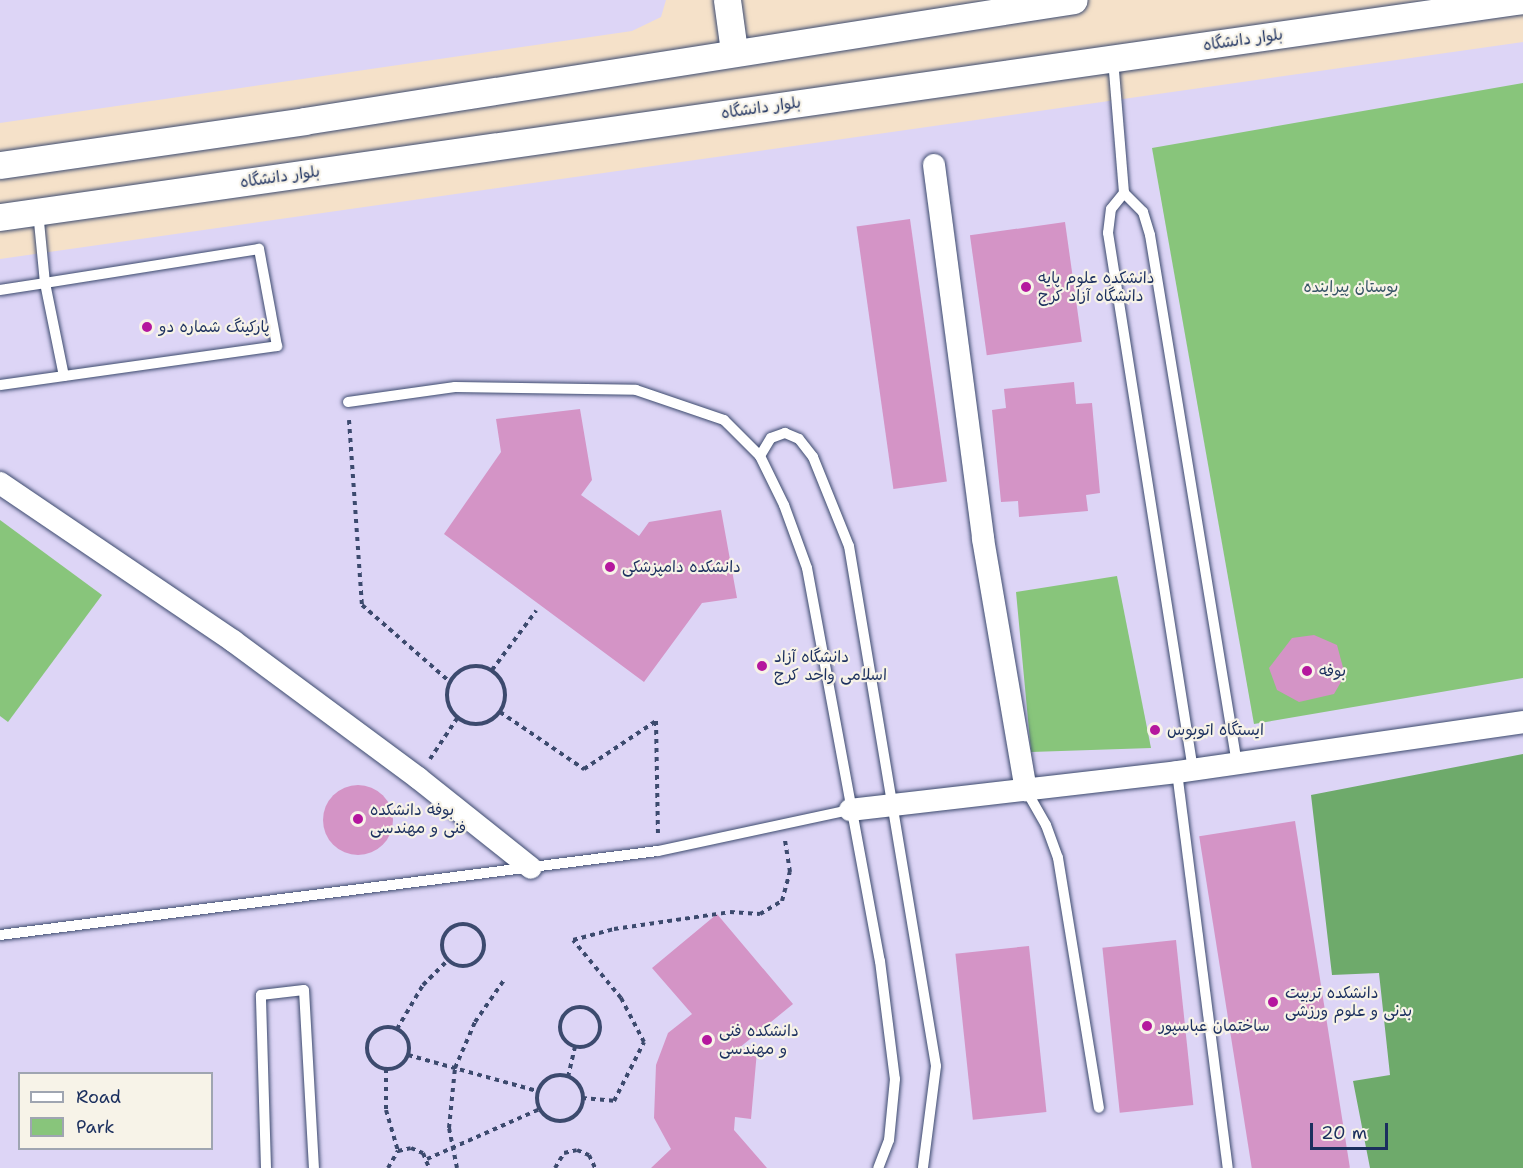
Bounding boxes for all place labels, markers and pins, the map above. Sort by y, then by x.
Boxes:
place label: دانشکده علوم پایه دانشگاه آزاد کرج [1038,268,1154,306]
marker: دانشکده علوم پایه دانشگاه آزاد کرج [1019,280,1033,294]
place label: پارکینگ شماره دو [159,317,270,337]
marker: پارکینگ شماره دو [140,320,154,334]
place label: دانشکده دامپزشکی [622,557,741,577]
marker: دانشکده دامپزشکی [603,560,617,574]
place label: دانشگاه آزاد اسلامی واحد کرج [774,647,887,685]
marker: دانشگاه آزاد اسلامی واحد کرج [755,659,769,673]
place label: بوفه [1319,661,1346,681]
marker: بوفه [1300,664,1314,678]
place label: ایستگاه اتوبوس [1167,720,1264,740]
marker: ایستگاه اتوبوس [1148,723,1162,737]
place label: بوفه دانشکده فنی و مهندسی [370,800,466,838]
marker: بوفه دانشکده فنی و مهندسی [351,812,365,826]
place label: دانشکده تربیت بدنی و علوم ورزشی [1285,983,1412,1021]
marker: دانشکده تربیت بدنی و علوم ورزشی [1266,995,1280,1009]
place label: ساختمان عباسپور [1159,1016,1270,1036]
marker: ساختمان عباسپور [1140,1019,1154,1033]
place label: دانشکده فنی و مهندسی [719,1021,799,1059]
marker: دانشکده فنی و مهندسی [700,1033,714,1047]

